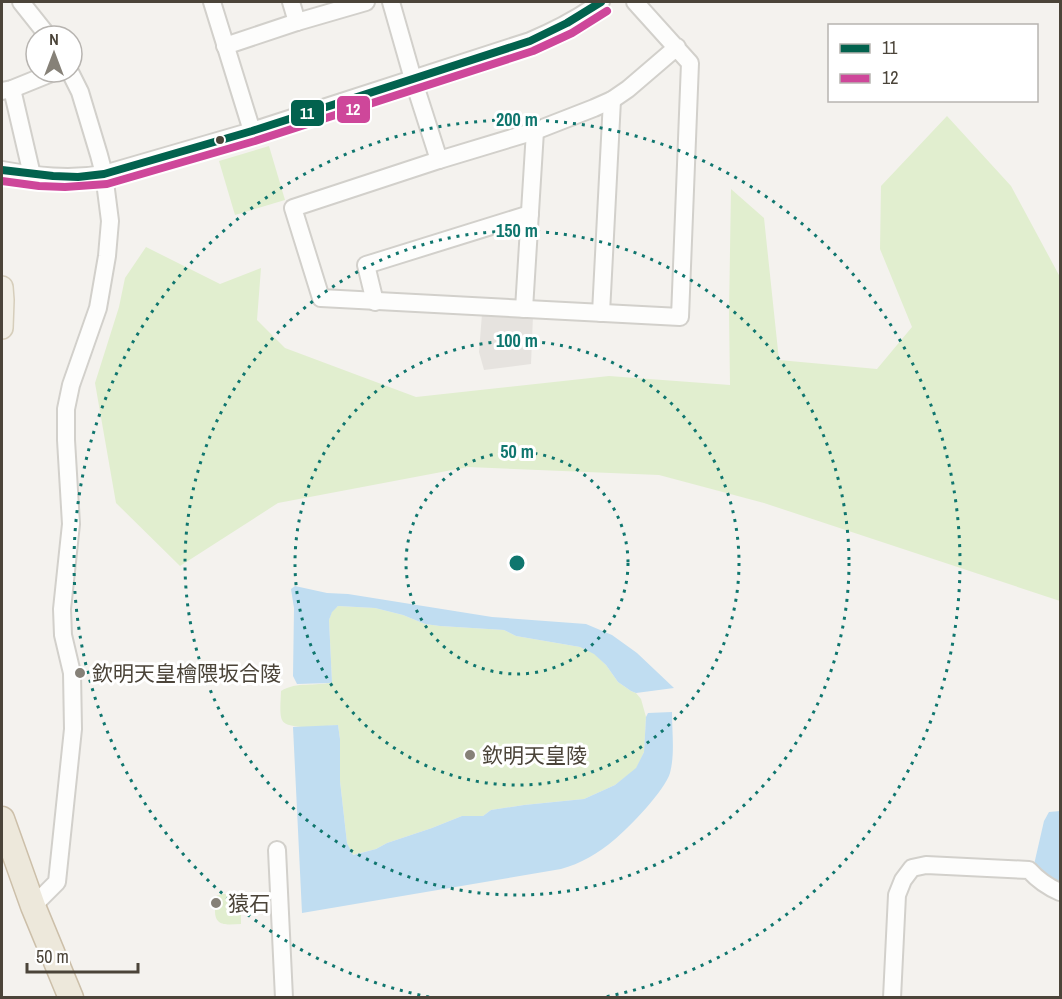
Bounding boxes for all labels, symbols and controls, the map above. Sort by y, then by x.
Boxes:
north arrow [24,24,84,84]
legend [828,24,1038,102]
text: N [49,28,59,50]
text: 11 [882,35,898,60]
text: 12 [882,65,898,90]
line badge: 12 [336,95,371,124]
text: 12 [346,98,360,120]
line badge: 11 [290,99,325,127]
text: 11 [300,102,315,124]
text: 200 m [496,107,538,132]
unlabelled marker [214,134,226,146]
text: 150 m [496,218,538,243]
text: 100 m [496,328,538,353]
text: 50 m [500,439,534,464]
centre of rings [507,553,527,573]
place label: 欽明天皇檜隈坂合陵 [92,659,281,688]
marker: 欽明天皇檜隈坂合陵 [73,666,87,680]
place label: 欽明天皇陵 [482,741,587,770]
marker: 欽明天皇陵 [463,748,477,762]
place label: 猿石 [228,889,270,918]
marker: 猿石 [209,896,223,910]
scale bar [27,936,138,974]
text: 50 m [36,944,69,969]

